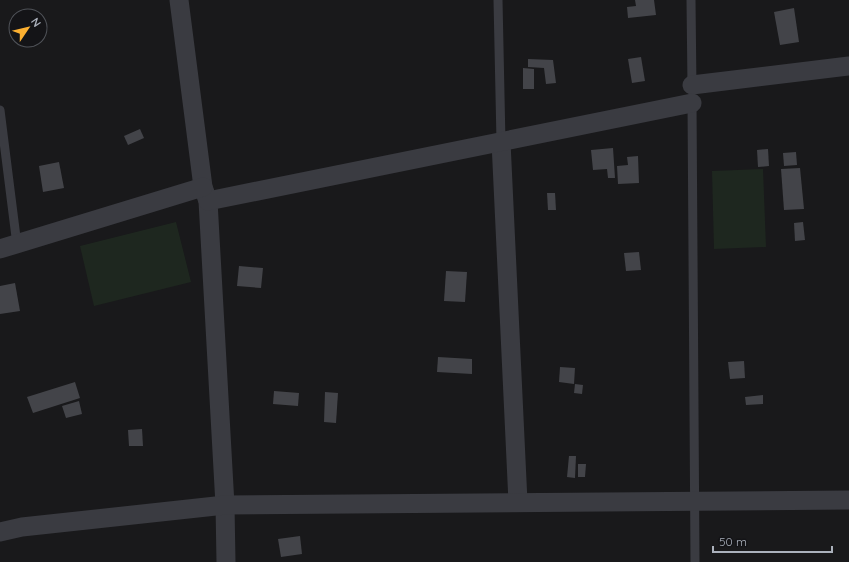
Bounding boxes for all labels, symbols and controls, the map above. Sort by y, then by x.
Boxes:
north arrow [8,8,48,48]
text: N [28,15,44,30]
scale bar [713,528,832,554]
text: 50 m [719,534,747,549]

